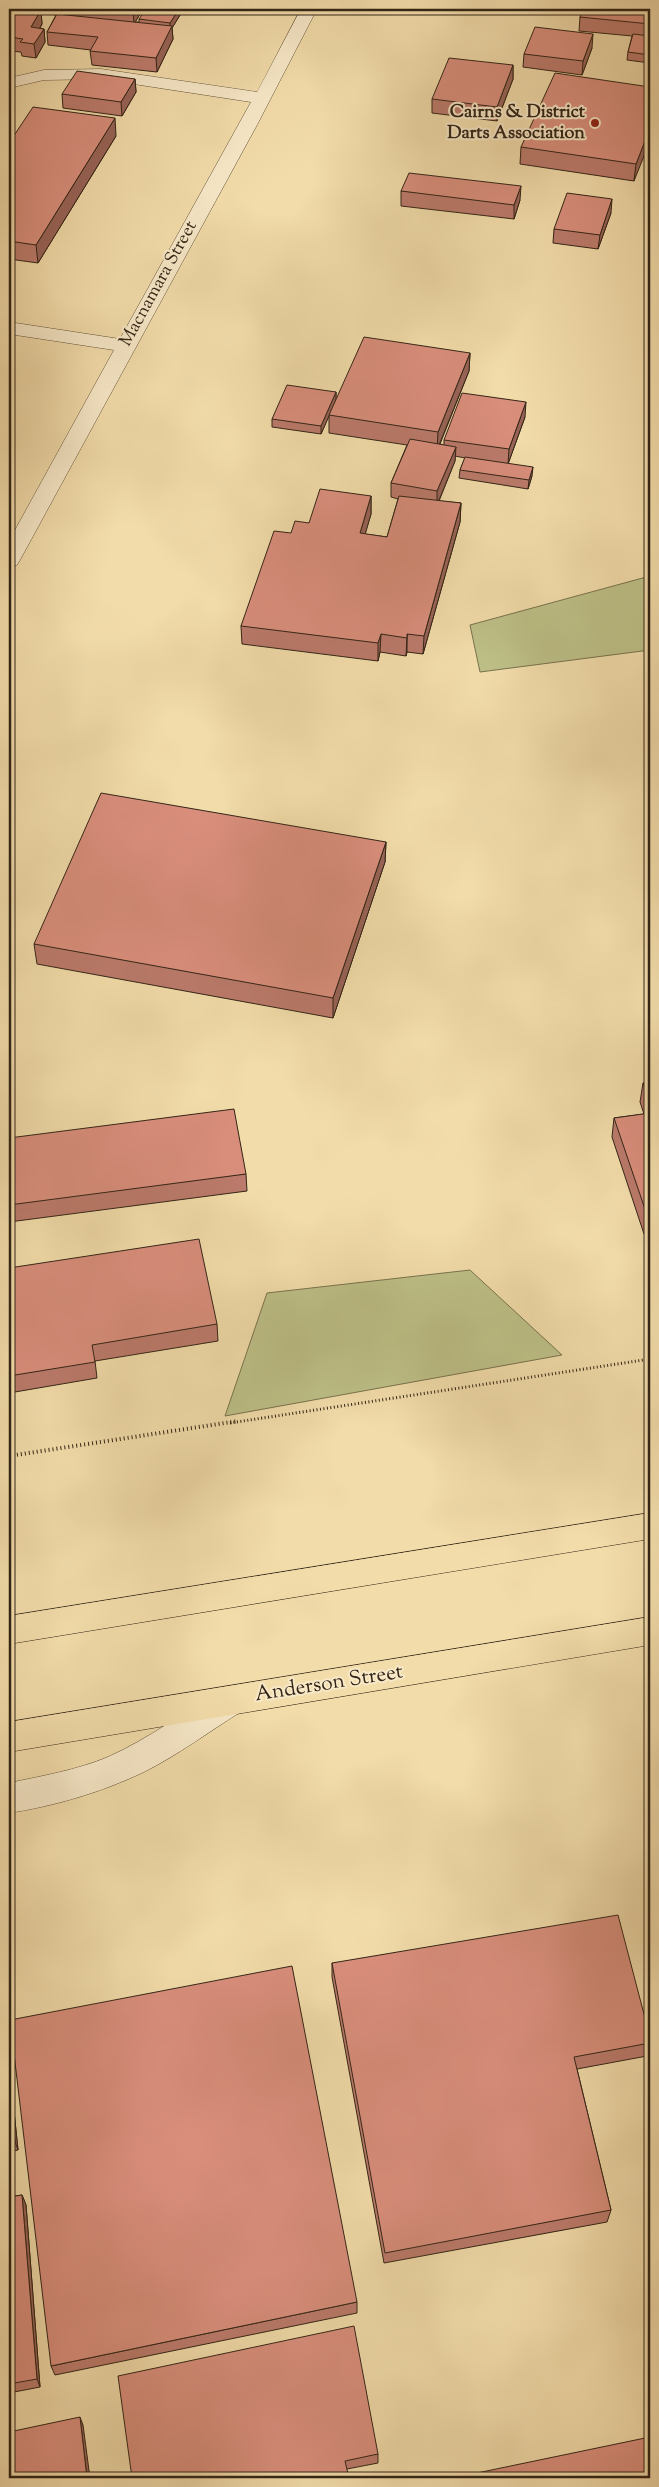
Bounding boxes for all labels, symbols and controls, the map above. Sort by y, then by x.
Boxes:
place label: Cairns & District Darts Association [447,100,586,147]
marker: Cairns & District Darts Association [589,117,601,129]
street label: Macnamara Street [114,216,204,352]
street label: Anderson Street [253,1657,405,1711]

